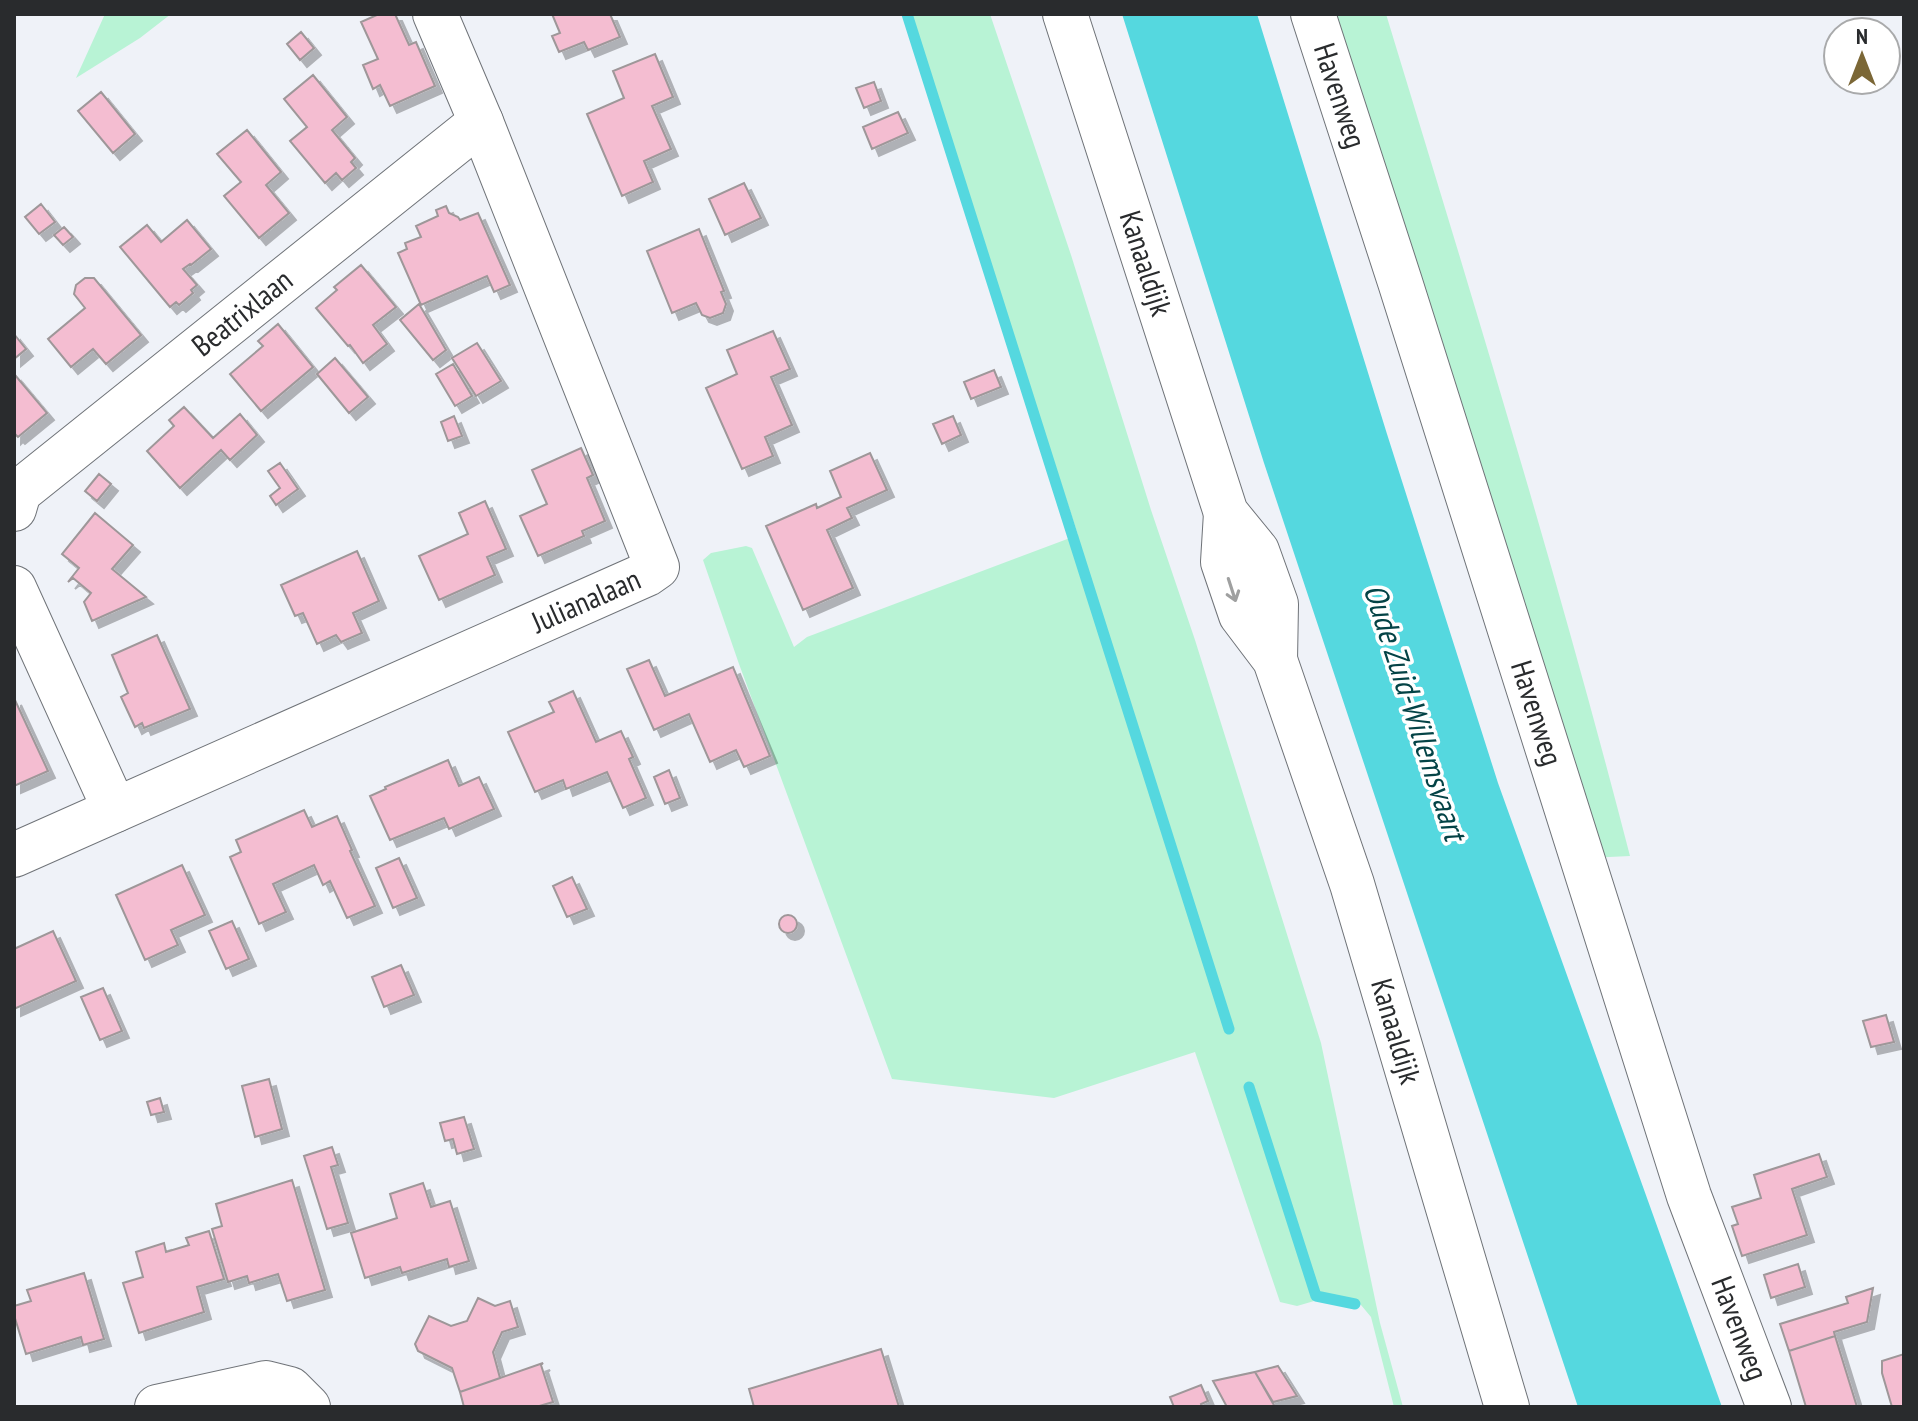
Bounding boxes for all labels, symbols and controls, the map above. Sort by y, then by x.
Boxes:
north arrow [1822,16,1902,96]
text: N [1856,22,1868,50]
street label: Havenweg [1306,38,1376,153]
street label: Kanaaldijk [1112,206,1182,321]
street label: Beatrixlaan [183,260,300,364]
street label: Julianalaan [524,558,646,641]
one-way arrow [1226,577,1241,602]
water label: Oude Zuid-Willemsvaart [1355,578,1478,848]
street label: Havenweg [1503,655,1573,770]
street label: Kanaaldijk [1363,974,1431,1089]
street label: Havenweg [1703,1271,1778,1385]

